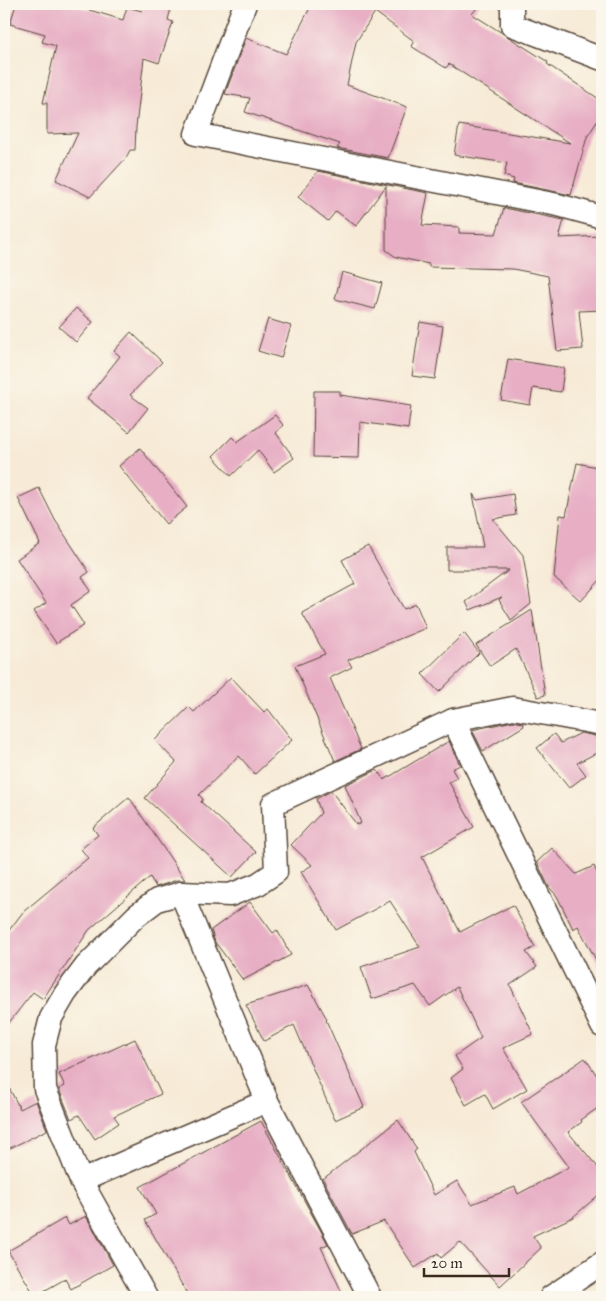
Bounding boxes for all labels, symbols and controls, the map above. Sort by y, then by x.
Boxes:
scale bar [424,1246,508,1278]
text: 20 m [431,1254,463,1272]

